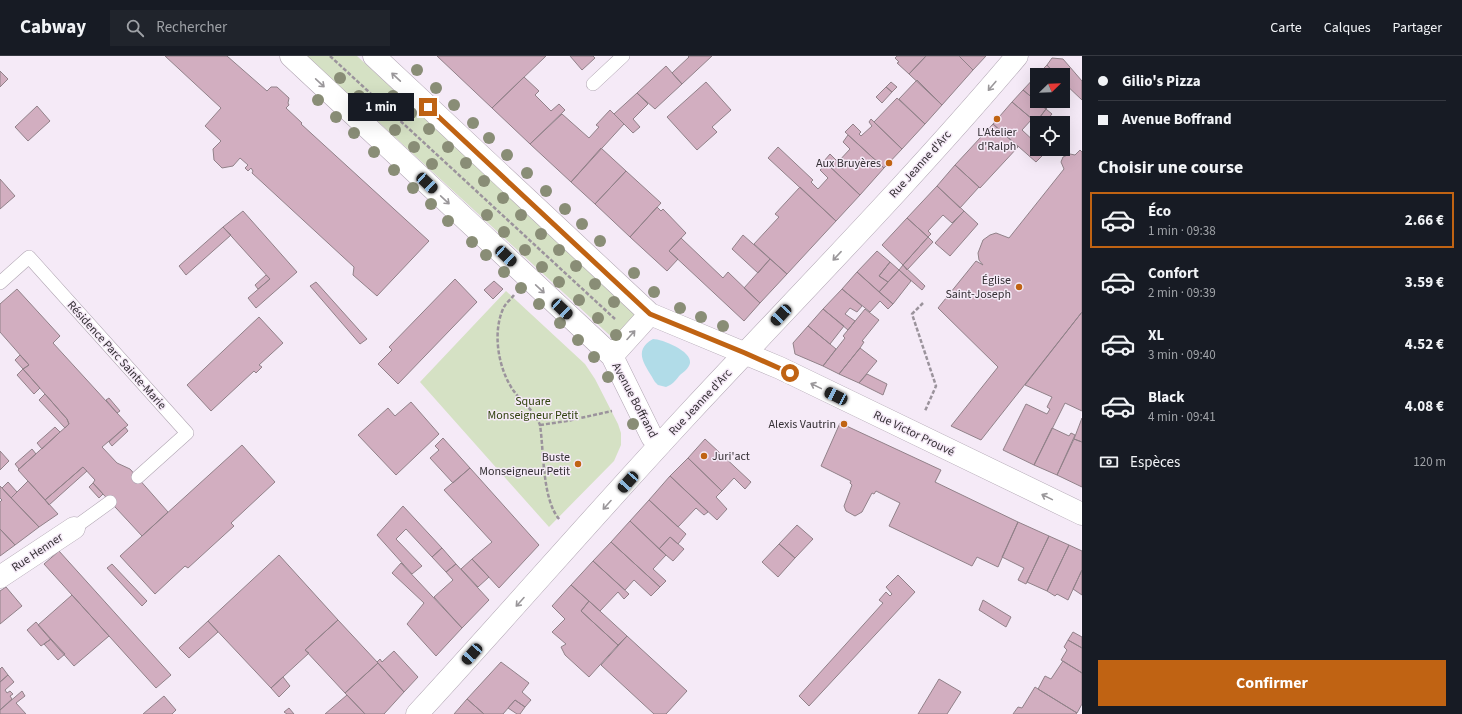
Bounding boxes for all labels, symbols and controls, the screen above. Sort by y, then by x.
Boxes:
search box [110,10,390,46]
text: Cabway [20,14,86,41]
icon: search [124,17,146,39]
text: Rechercher [156,17,227,38]
text: Carte [1270,18,1302,38]
text: Calques [1324,18,1371,38]
text: Partager [1393,18,1442,38]
north arrow [1030,68,1070,108]
map controls [1030,68,1070,156]
text: Gilio's Pizza [1122,71,1201,92]
one-way arrow [391,72,401,81]
one-way arrow [315,78,325,87]
one-way arrow [987,80,996,91]
callout: 1 min [348,93,414,121]
text: 1 min [365,98,397,116]
route end [419,98,437,116]
text: Avenue Boffrand [1122,109,1232,130]
marker: L'Atelier d'Ralph [992,114,1002,124]
button: locate [1030,116,1070,156]
place label: L'Atelier d'Ralph [977,124,1018,155]
street label: Rue Jeanne d'Arc [885,126,956,202]
place label: Aux Bruyères [816,155,881,172]
text: Choisir une course [1098,155,1243,180]
marker: Aux Bruyères [884,158,894,168]
car [414,170,440,196]
one-way arrow [440,195,450,204]
text: Éco [1148,201,1171,222]
icon: car [1100,202,1136,238]
text: 2.66 € [1405,210,1444,231]
text: 1 min · 09:38 [1148,222,1216,240]
car [493,243,519,269]
one-way arrow [832,251,841,261]
text: Confort [1148,263,1199,284]
icon: car [1100,264,1136,300]
place label: Église Saint-Joseph [945,272,1011,303]
text: 3.59 € [1405,272,1444,293]
marker: Église Saint-Joseph [1014,282,1024,292]
one-way arrow [535,284,545,294]
text: 2 min · 09:39 [1148,284,1216,302]
car [549,296,575,322]
street label: Résidence Parc Sainte-Marie [63,297,170,414]
car [768,302,794,328]
text: XL [1148,325,1164,346]
icon: car [1100,326,1136,362]
one-way arrow [626,330,636,340]
text: 4.52 € [1405,334,1444,355]
text: 3 min · 09:40 [1148,346,1216,364]
street label: Avenue Boffrand [608,360,662,441]
route start [781,364,799,382]
street label: Rue Jeanne d'Arc [665,365,736,440]
one-way arrow [810,382,822,389]
car [823,385,849,407]
text: Black [1148,387,1185,408]
icon: car [1100,388,1136,424]
park label: Square Monseigneur Petit [488,393,578,424]
text: 4.08 € [1405,396,1444,417]
street label: Rue Victor Prouvé [870,406,957,461]
text: 4 min · 09:41 [1148,408,1216,426]
place label: Alexis Vautrin [769,416,836,433]
marker: Alexis Vautrin [839,419,849,429]
place label: Juri'act [712,448,750,465]
place label: Buste Monseigneur Petit [479,449,570,480]
marker: Juri'act [699,451,709,461]
icon: cash [1098,451,1120,473]
text: Espèces [1130,452,1180,473]
text: 120 m [1413,453,1446,471]
marker: Buste Monseigneur Petit [573,459,583,469]
car [616,469,640,495]
one-way arrow [1041,493,1053,500]
one-way arrow [602,500,611,510]
street label: Rue Henner [8,528,67,576]
one-way arrow [515,597,525,607]
car [460,641,484,667]
button: Confirmer [1098,660,1446,706]

